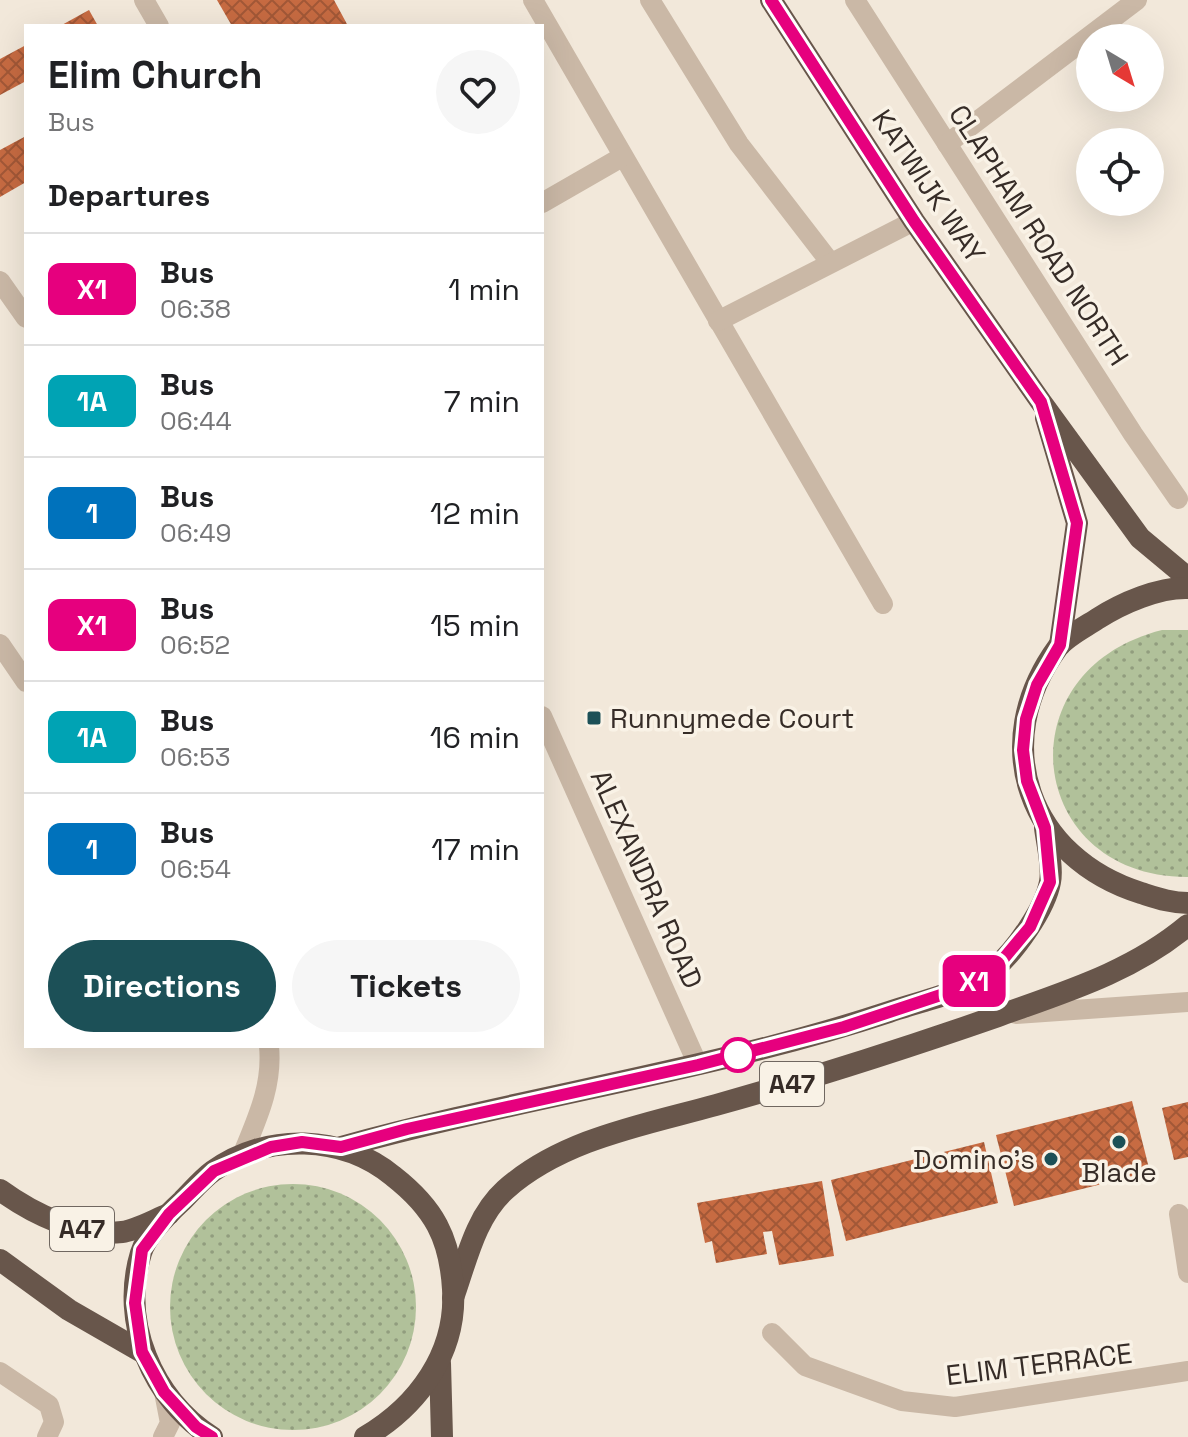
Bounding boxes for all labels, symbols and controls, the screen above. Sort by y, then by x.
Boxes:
north arrow [1076,24,1164,112]
map controls [1076,24,1164,216]
button: heart [436,50,520,134]
text: Elim Church [48,51,262,99]
street label: CLAPHAM ROAD NORTH [941,98,1137,372]
street label: KATWIJK WAY [864,102,994,270]
text: Bus [48,105,95,139]
button: locate [1076,128,1164,216]
text: Departures [48,176,210,215]
text: Bus [160,253,214,292]
text: 1 min [448,270,520,309]
text: X1 [77,271,107,307]
text: 06:38 [160,292,231,326]
text: Bus [160,365,214,404]
text: 7 min [444,382,520,421]
text: 1A [77,383,107,419]
text: 06:44 [160,404,232,438]
text: Bus [160,477,214,516]
text: 12 min [430,494,520,533]
text: 1 [86,495,98,531]
text: 06:49 [160,516,231,550]
text: Bus [160,589,214,628]
text: 15 min [430,606,520,645]
text: X1 [77,607,107,643]
text: 06:52 [160,628,230,662]
place label: Runnymede Court [610,700,854,736]
text: Bus [160,701,214,740]
marker: Runnymede Court [585,709,603,727]
text: 16 min [430,718,520,757]
text: 1A [77,719,107,755]
text: 06:53 [160,740,230,774]
street label: ALEXANDRA ROAD [583,764,711,994]
text: Bus [160,813,214,852]
text: 17 min [431,830,520,869]
text: 1 [86,831,98,867]
text: 06:54 [160,852,231,886]
button: Directions [48,940,276,1032]
button: Tickets [292,940,520,1032]
line badge: X1 [938,955,1010,1007]
text: X1 [959,963,989,999]
unlabelled marker [721,1038,755,1072]
road number: A47 [760,1062,824,1106]
marker: Blade [1110,1133,1128,1151]
place label: Domino's [913,1141,1035,1177]
marker: Domino's [1042,1150,1060,1168]
place label: Blade [1081,1154,1157,1190]
road number: A47 [50,1207,114,1251]
street label: ELIM TERRACE [944,1335,1134,1393]

